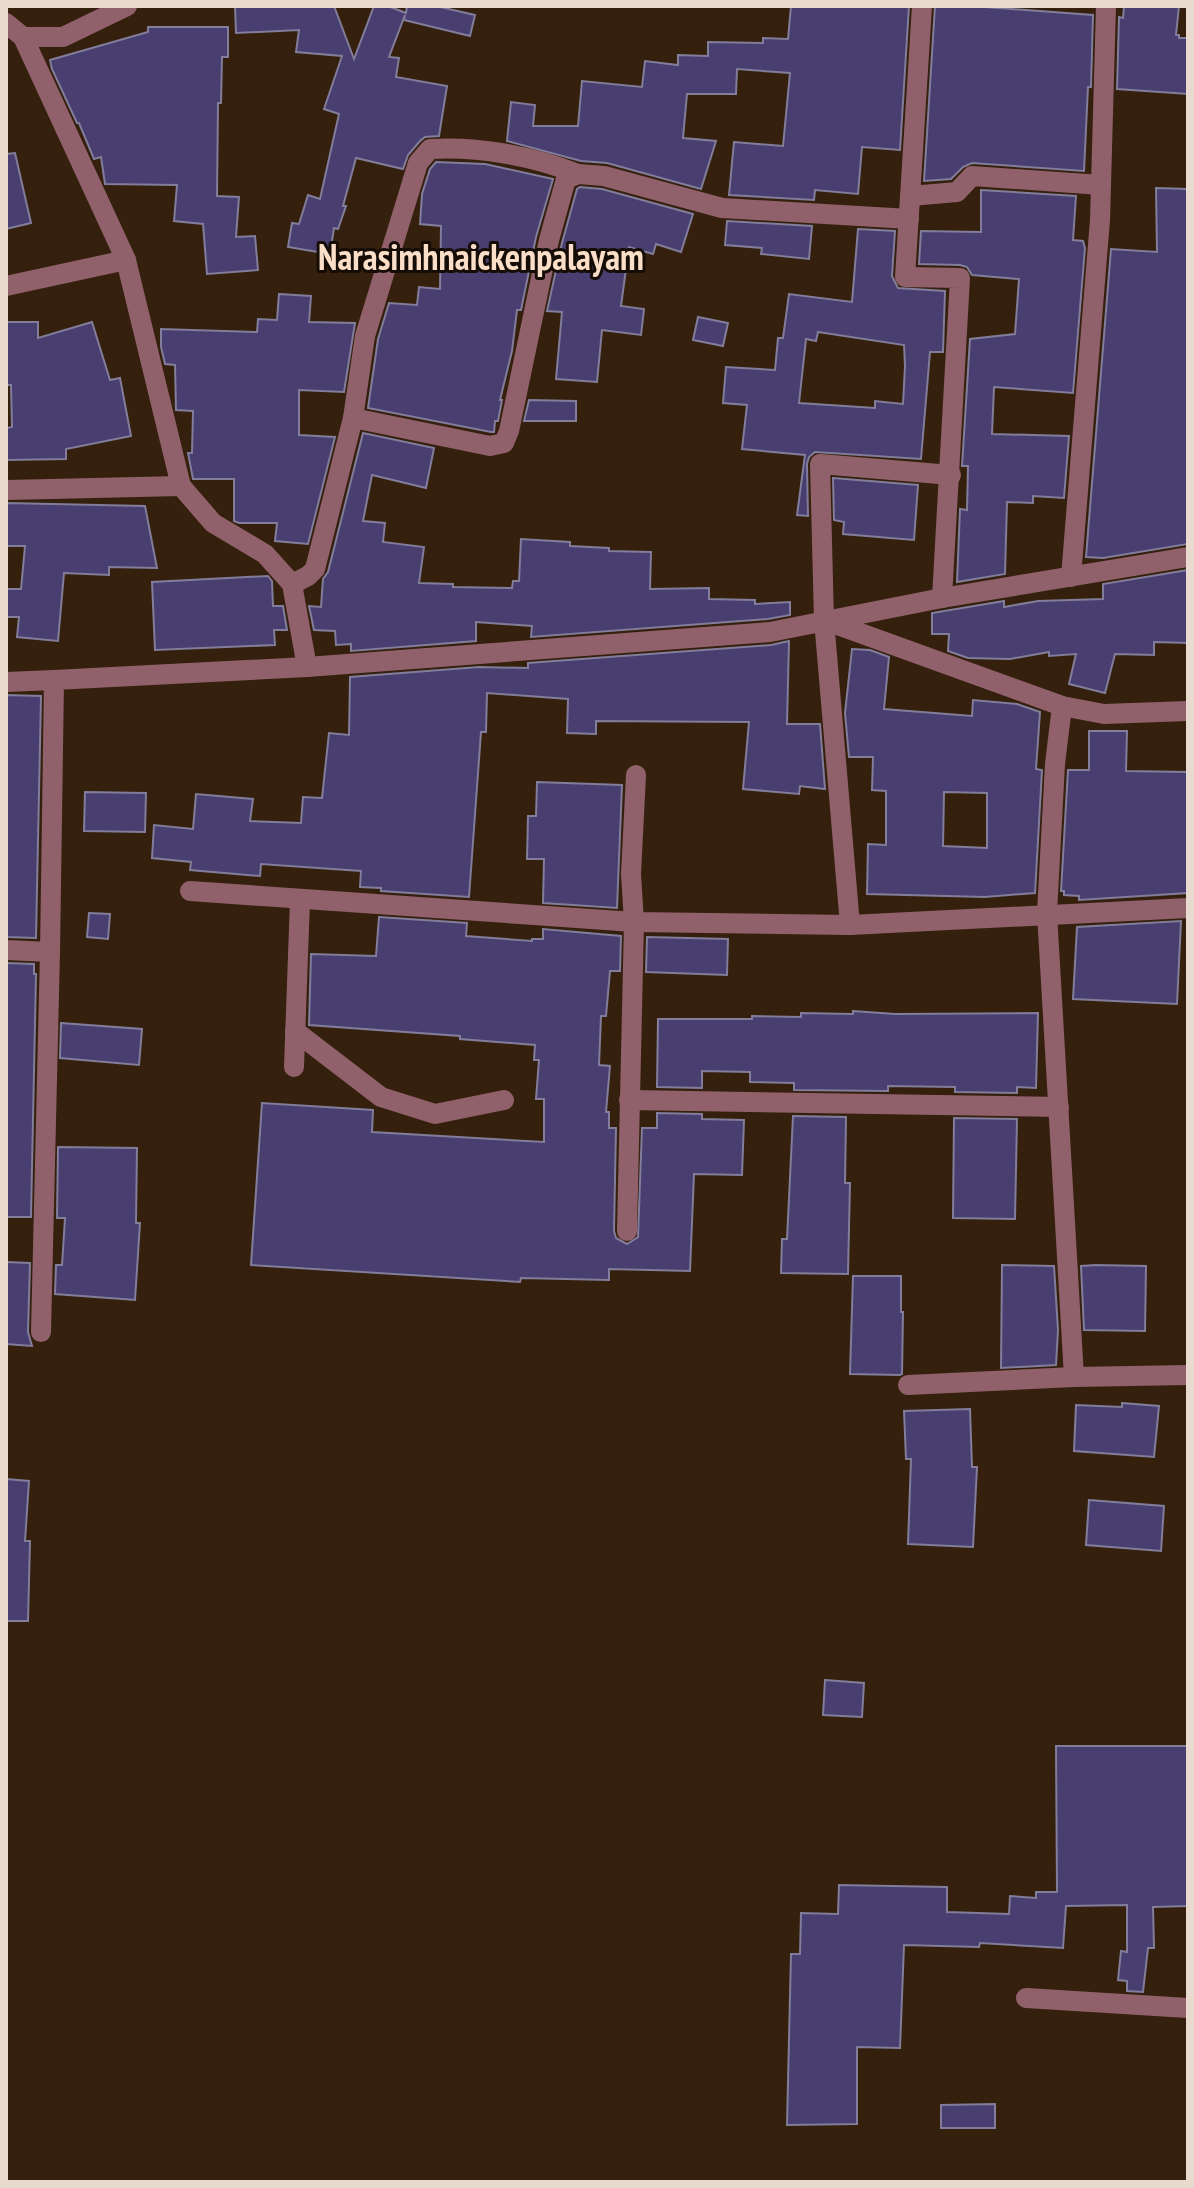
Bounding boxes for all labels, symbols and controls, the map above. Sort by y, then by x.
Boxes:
district label: Narasimhnaickenpalayam [318,233,644,280]

